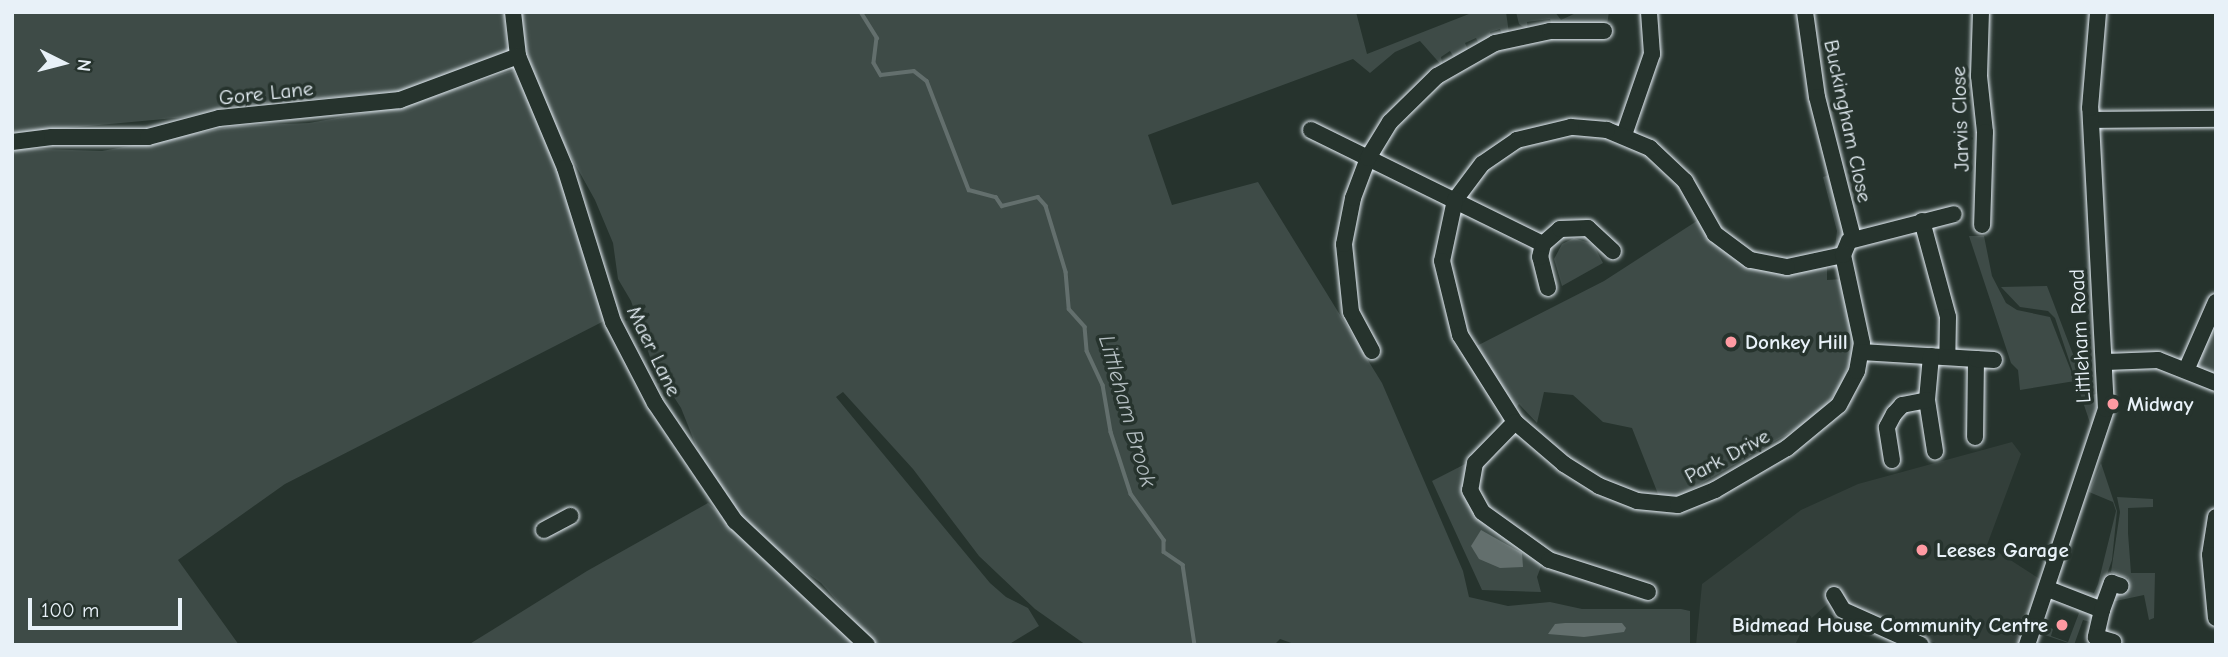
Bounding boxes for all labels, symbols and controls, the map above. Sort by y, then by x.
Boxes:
north arrow [28,28,98,98]
street label: Buckingham Close [1818,37,1878,205]
text: N [72,58,95,72]
street label: Jarvis Close [1946,66,1974,172]
street label: Gore Lane [218,76,314,110]
street label: Littleham Road [2064,268,2096,404]
street label: Maer Lane [621,302,687,400]
place label: Donkey Hill [1745,329,1848,355]
water label: Littleham Brook [1092,332,1162,490]
marker: Donkey Hill [1723,334,1739,350]
place label: Midway [2127,391,2193,417]
marker: Midway [2105,396,2121,412]
street label: Park Drive [1680,423,1774,489]
place label: Leeses Garage [1936,537,2069,563]
marker: Leeses Garage [1914,542,1930,558]
scale bar [32,584,186,628]
text: 100 m [41,598,99,622]
place label: Bidmead House Community Centre [1732,612,2048,638]
marker: Bidmead House Community Centre [2054,617,2070,633]

